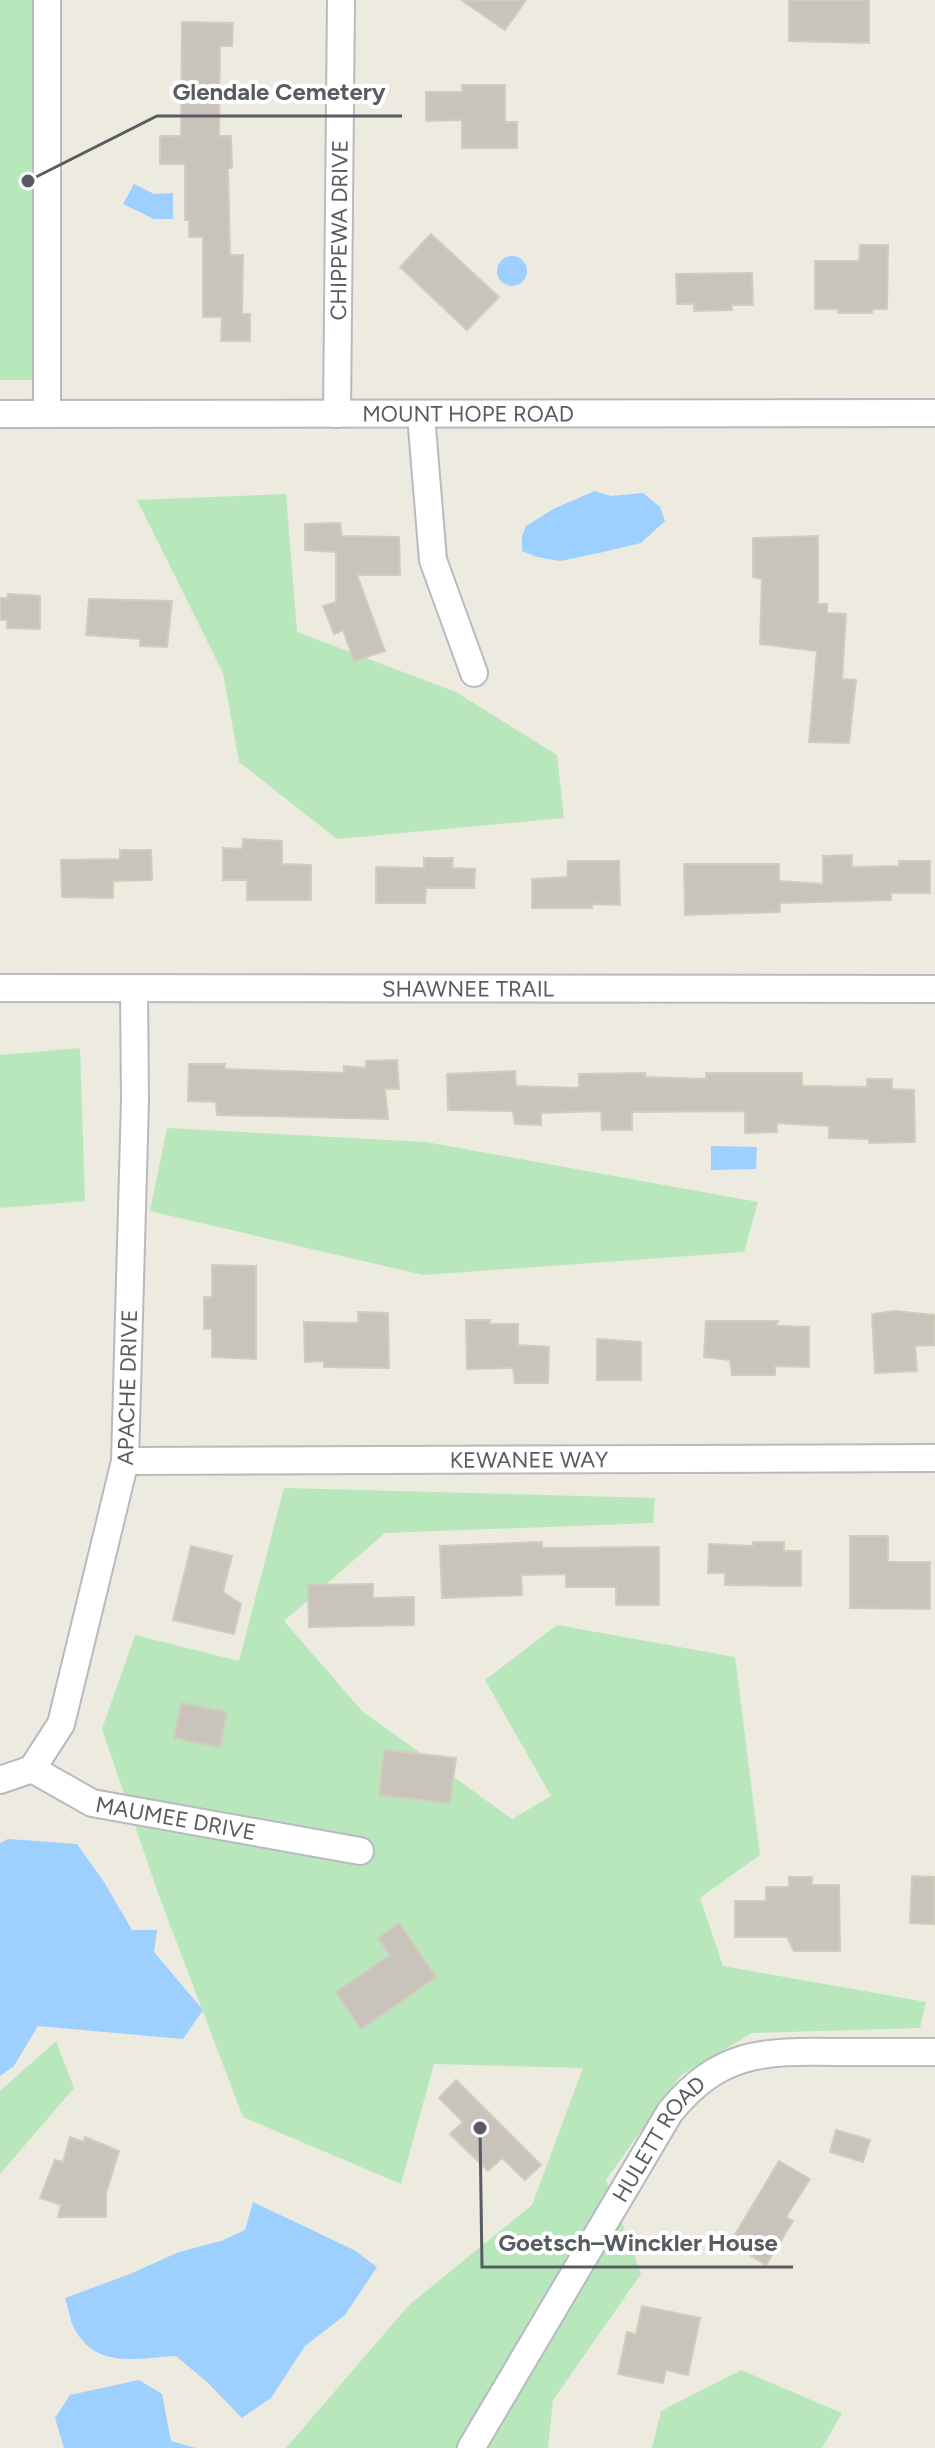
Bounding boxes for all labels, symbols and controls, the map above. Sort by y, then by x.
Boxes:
callout: Glendale Cemetery [157,68,402,116]
text: Glendale Cemetery [172,77,386,106]
street label: CHIPPEWA DRIVE [325,139,354,321]
street label: MOUNT HOPE ROAD [362,400,574,428]
street label: SHAWNEE TRAIL [382,975,555,1003]
street label: APACHE DRIVE [112,1309,143,1466]
street label: KEWANEE WAY [450,1446,609,1474]
street label: MAUMEE DRIVE [93,1791,258,1846]
street label: HULETT ROAD [607,2070,711,2207]
callout: Goetsch–Winckler House [482,2219,793,2267]
text: Goetsch–Winckler House [498,2228,778,2257]

